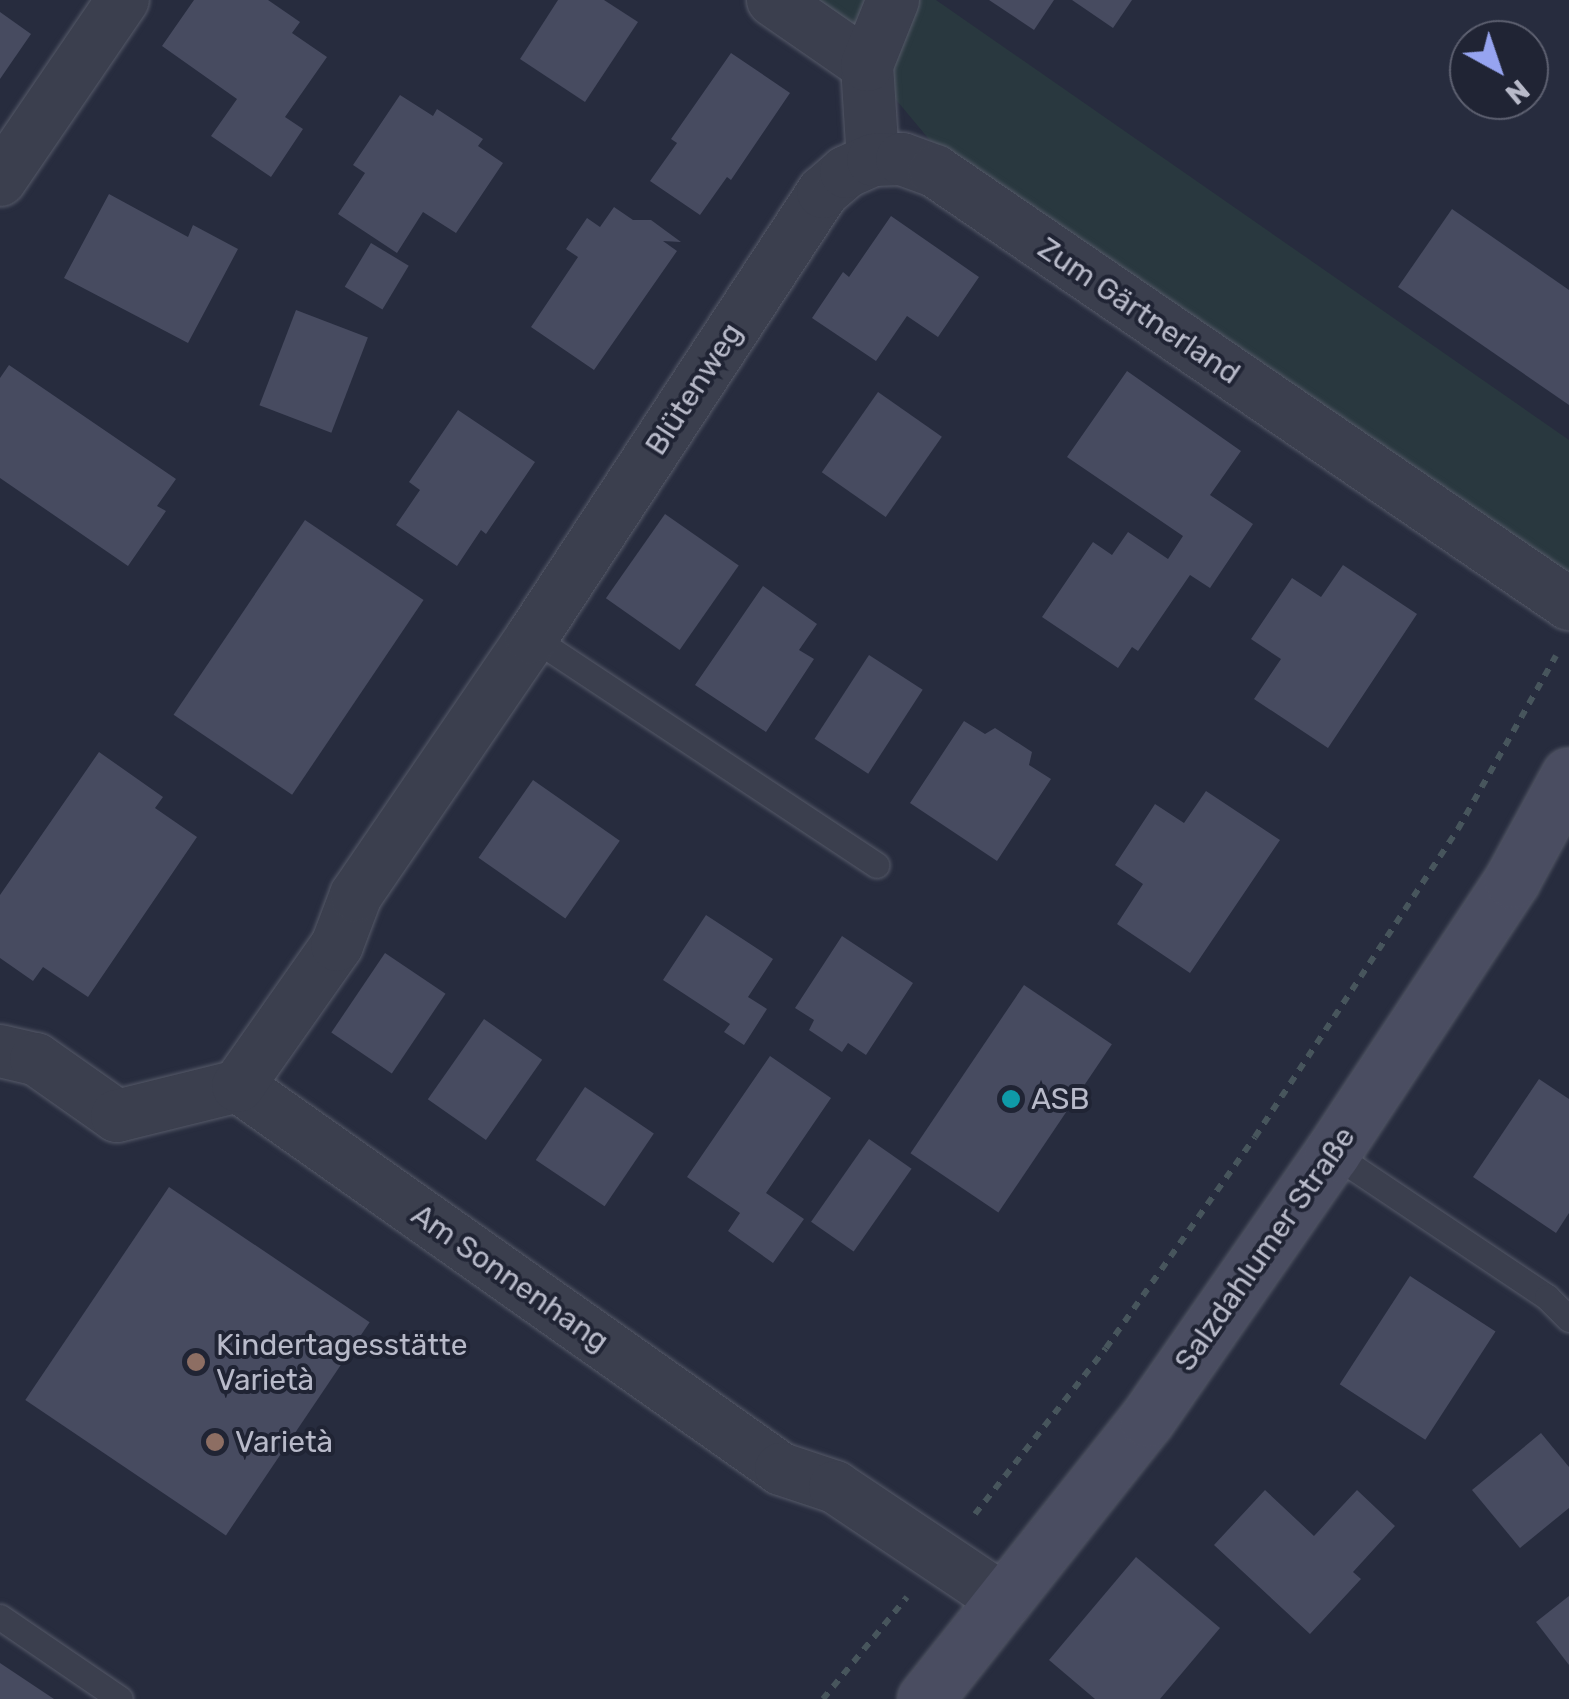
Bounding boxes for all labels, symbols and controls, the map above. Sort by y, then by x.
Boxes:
north arrow [1449,20,1549,120]
text: N [1499,73,1536,111]
street label: Zum Gärtnerland [1031,230,1247,392]
street label: Blütenweg [638,316,750,462]
place label: ASB [1031,1081,1089,1117]
marker: ASB [1000,1088,1022,1110]
street label: Salzdahlumer Straße [1167,1120,1363,1378]
street label: Am Sonnenhang [405,1197,615,1359]
place label: Kindertagesstätte Varietà [216,1327,468,1398]
marker: Kindertagesstätte Varietà [185,1351,207,1373]
place label: Varietà [235,1424,333,1460]
marker: Varietà [204,1431,226,1453]

